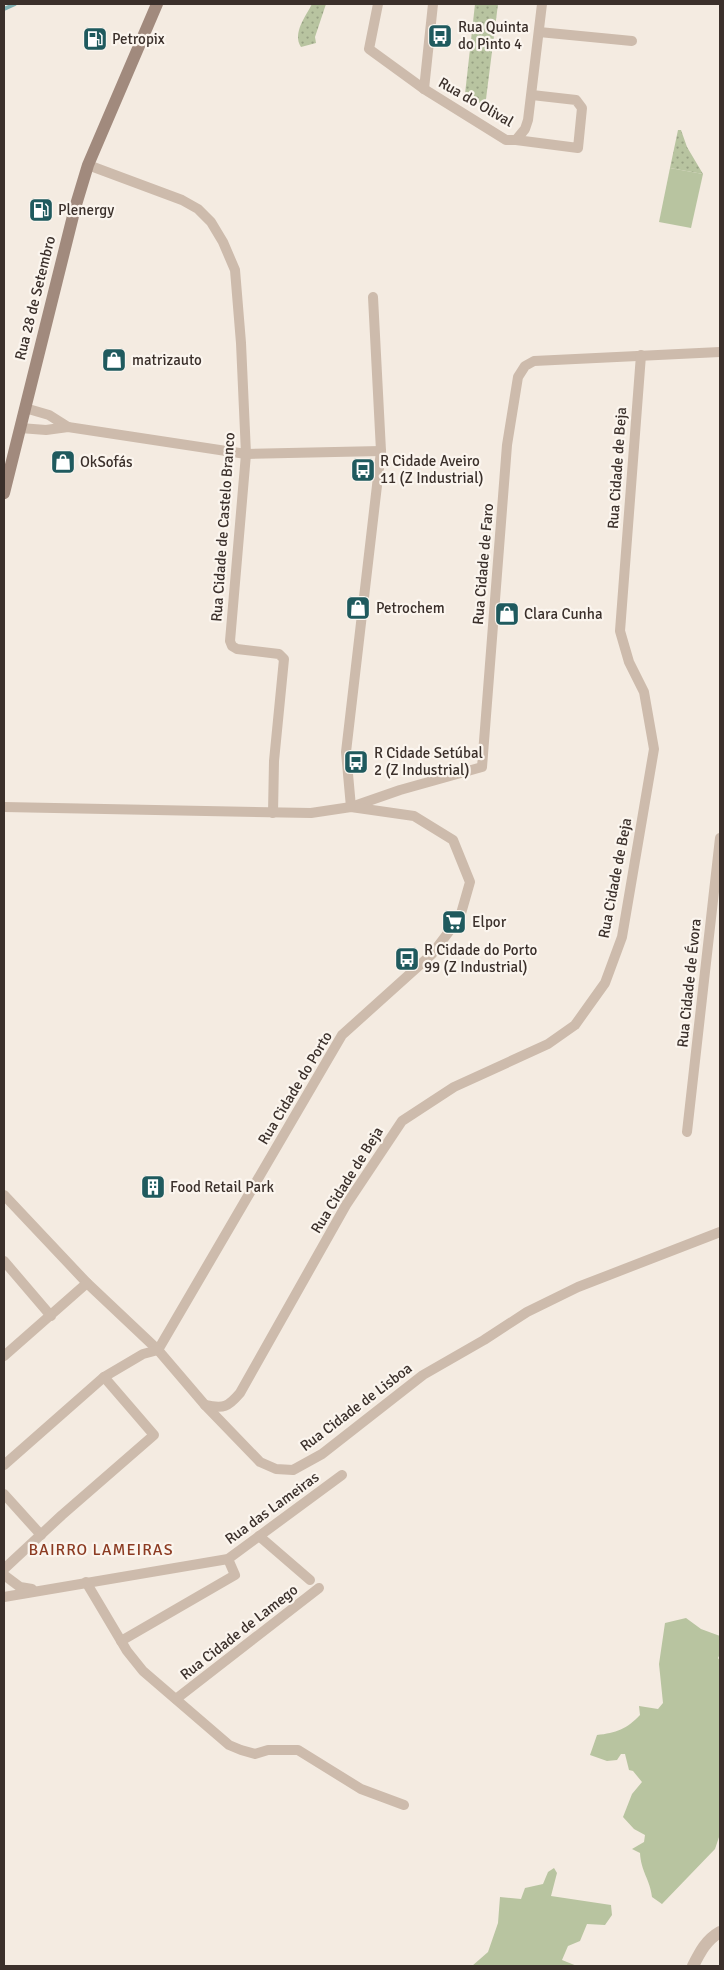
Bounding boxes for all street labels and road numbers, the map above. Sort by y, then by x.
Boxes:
street label: Rua do Olival [435,73,517,131]
street label: Rua 28 de Setembro [11,234,59,362]
street label: Rua Cidade de Beja [604,406,630,530]
street label: Rua Cidade de Castelo Branco [207,431,239,622]
street label: Rua Cidade de Faro [469,502,497,625]
street label: Rua Cidade de Beja [594,816,636,940]
street label: Rua Cidade de Évora [672,917,705,1048]
street label: Rua Cidade do Porto [254,1028,336,1148]
street label: Rua Cidade de Beja [307,1123,387,1237]
street label: Rua Cidade de Lisboa [297,1359,415,1455]
street label: Rua das Lameiras [222,1468,323,1548]
street label: Rua Cidade de Lamego [177,1580,302,1684]

